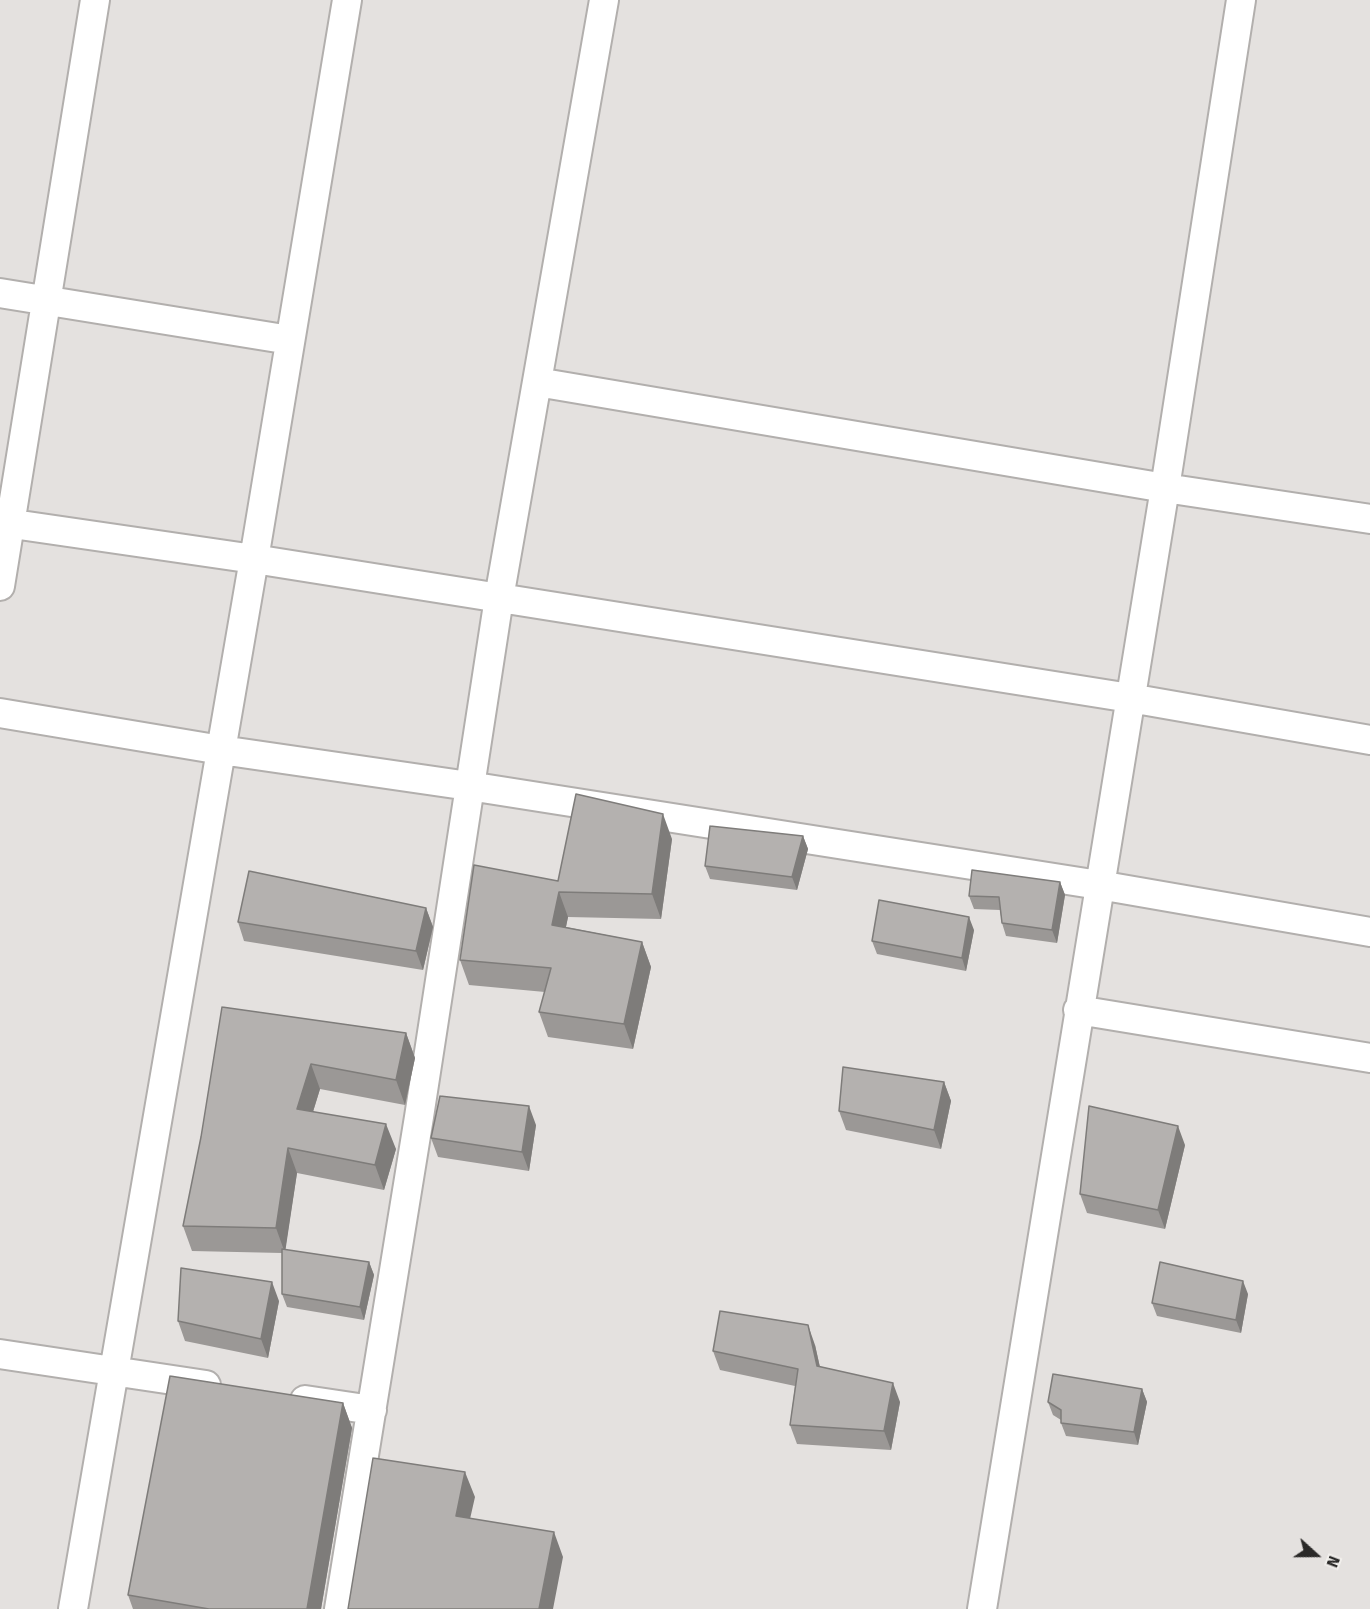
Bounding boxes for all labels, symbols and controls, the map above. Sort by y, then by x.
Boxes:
north arrow [1286,1525,1346,1585]
text: N [1323,1553,1344,1570]

